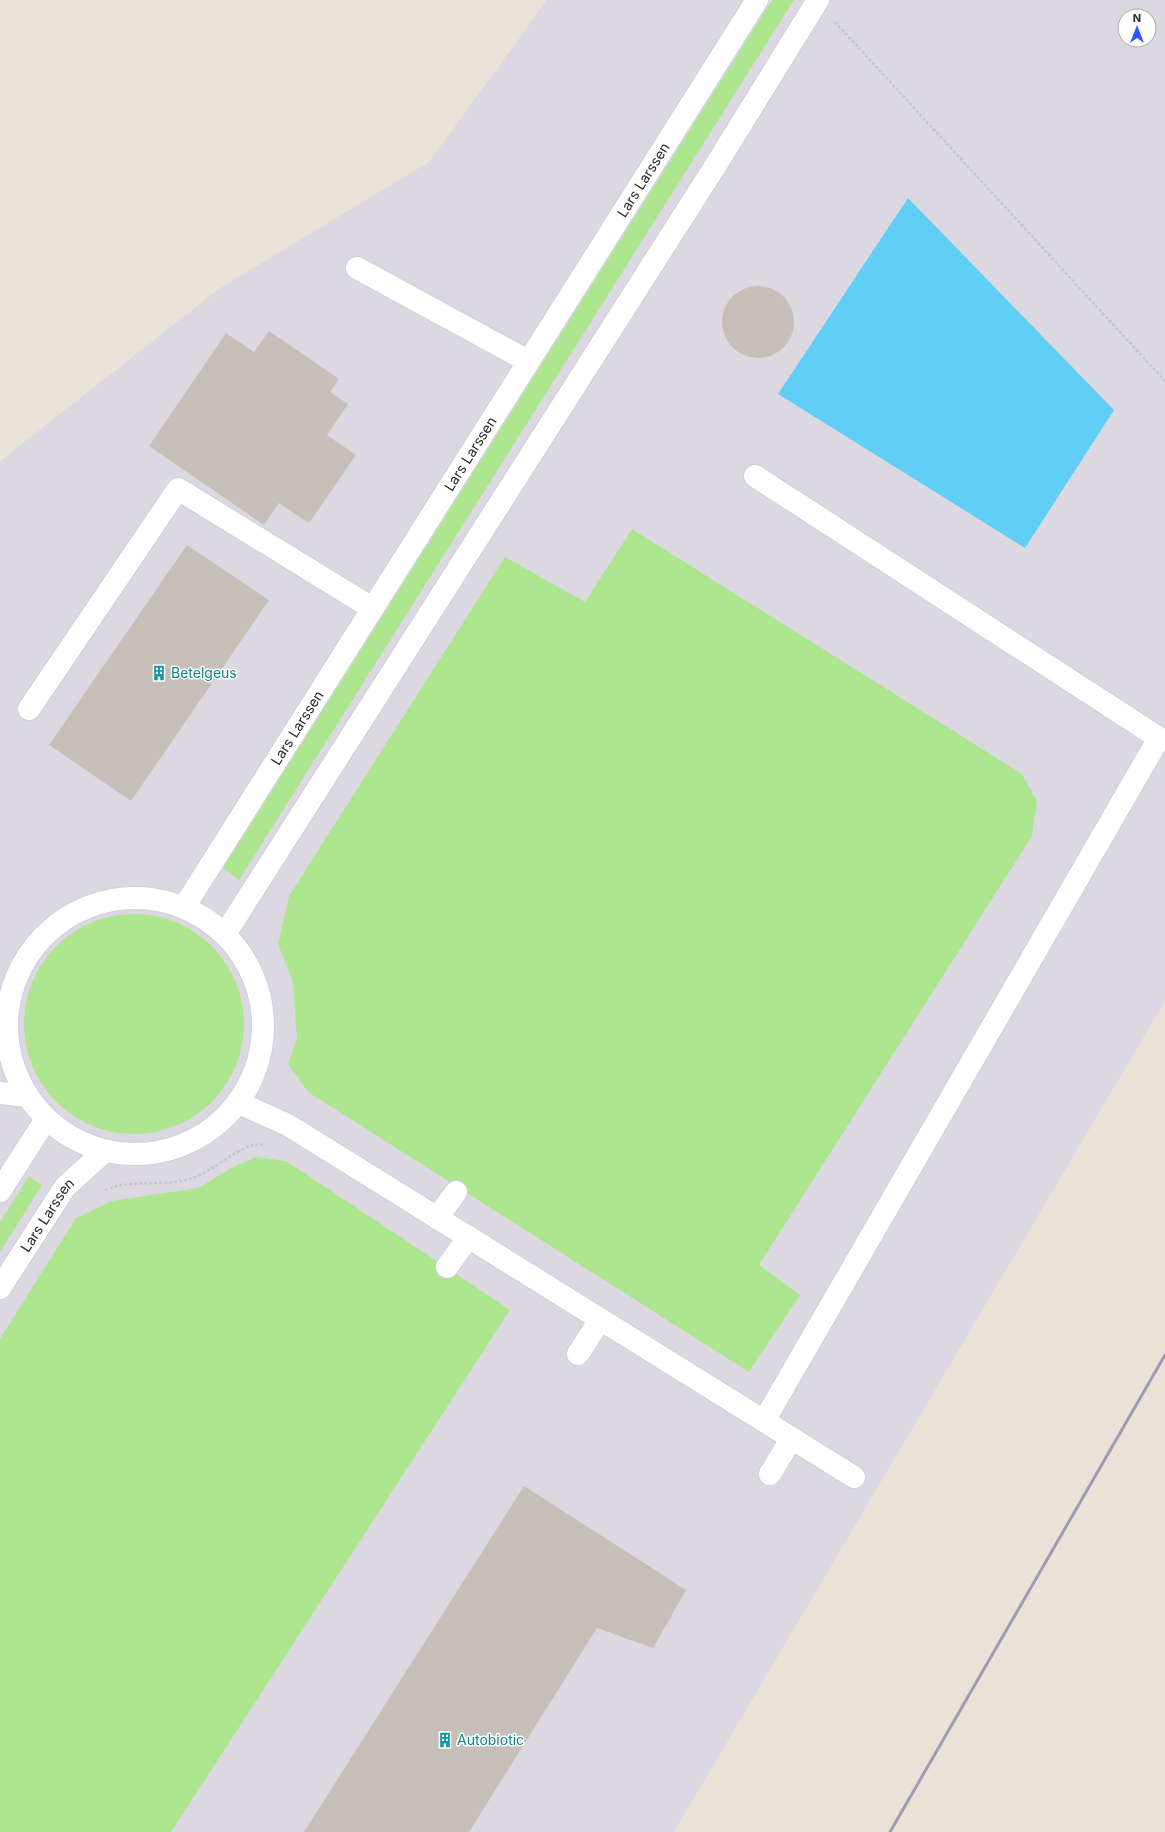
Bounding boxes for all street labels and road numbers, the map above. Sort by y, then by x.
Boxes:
street label: Lars Larssen [613,139,673,220]
street label: Lars Larssen [440,413,500,494]
street label: Lars Larssen [267,687,327,768]
street label: Lars Larssen [17,1174,77,1255]

